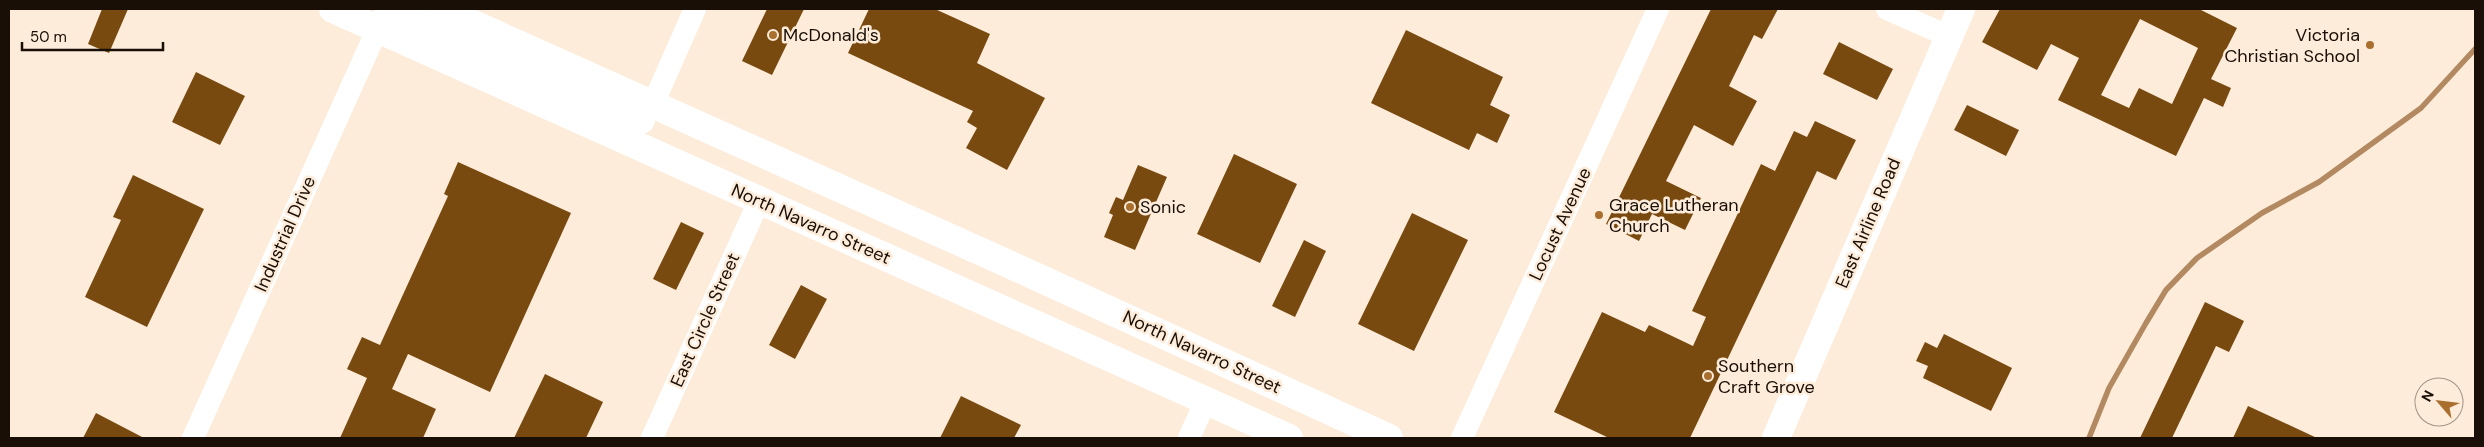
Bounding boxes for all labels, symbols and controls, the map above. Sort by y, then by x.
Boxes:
scale bar [22,20,164,52]
place label: McDonald's [783,23,879,47]
place label: Victoria Christian School [2224,23,2360,68]
text: 50 m [30,27,67,47]
marker: McDonald's [767,29,779,41]
marker: Victoria Christian School [2364,39,2376,51]
street label: East Airline Road [1830,154,1906,292]
street label: Locust Avenue [1523,164,1597,284]
street label: Industrial Drive [249,172,321,296]
street label: North Navarro Street [727,178,895,270]
place label: Grace Lutheran Church [1609,193,1739,238]
place label: Sonic [1140,195,1186,219]
marker: Sonic [1124,201,1136,213]
marker: Grace Lutheran Church [1593,209,1605,221]
street label: East Circle Street [665,249,745,391]
street label: North Navarro Street [1119,305,1285,399]
place label: Southern Craft Grove [1718,354,1815,399]
marker: Southern Craft Grove [1702,370,1714,382]
north arrow [2414,377,2464,427]
text: N [2417,387,2438,405]

